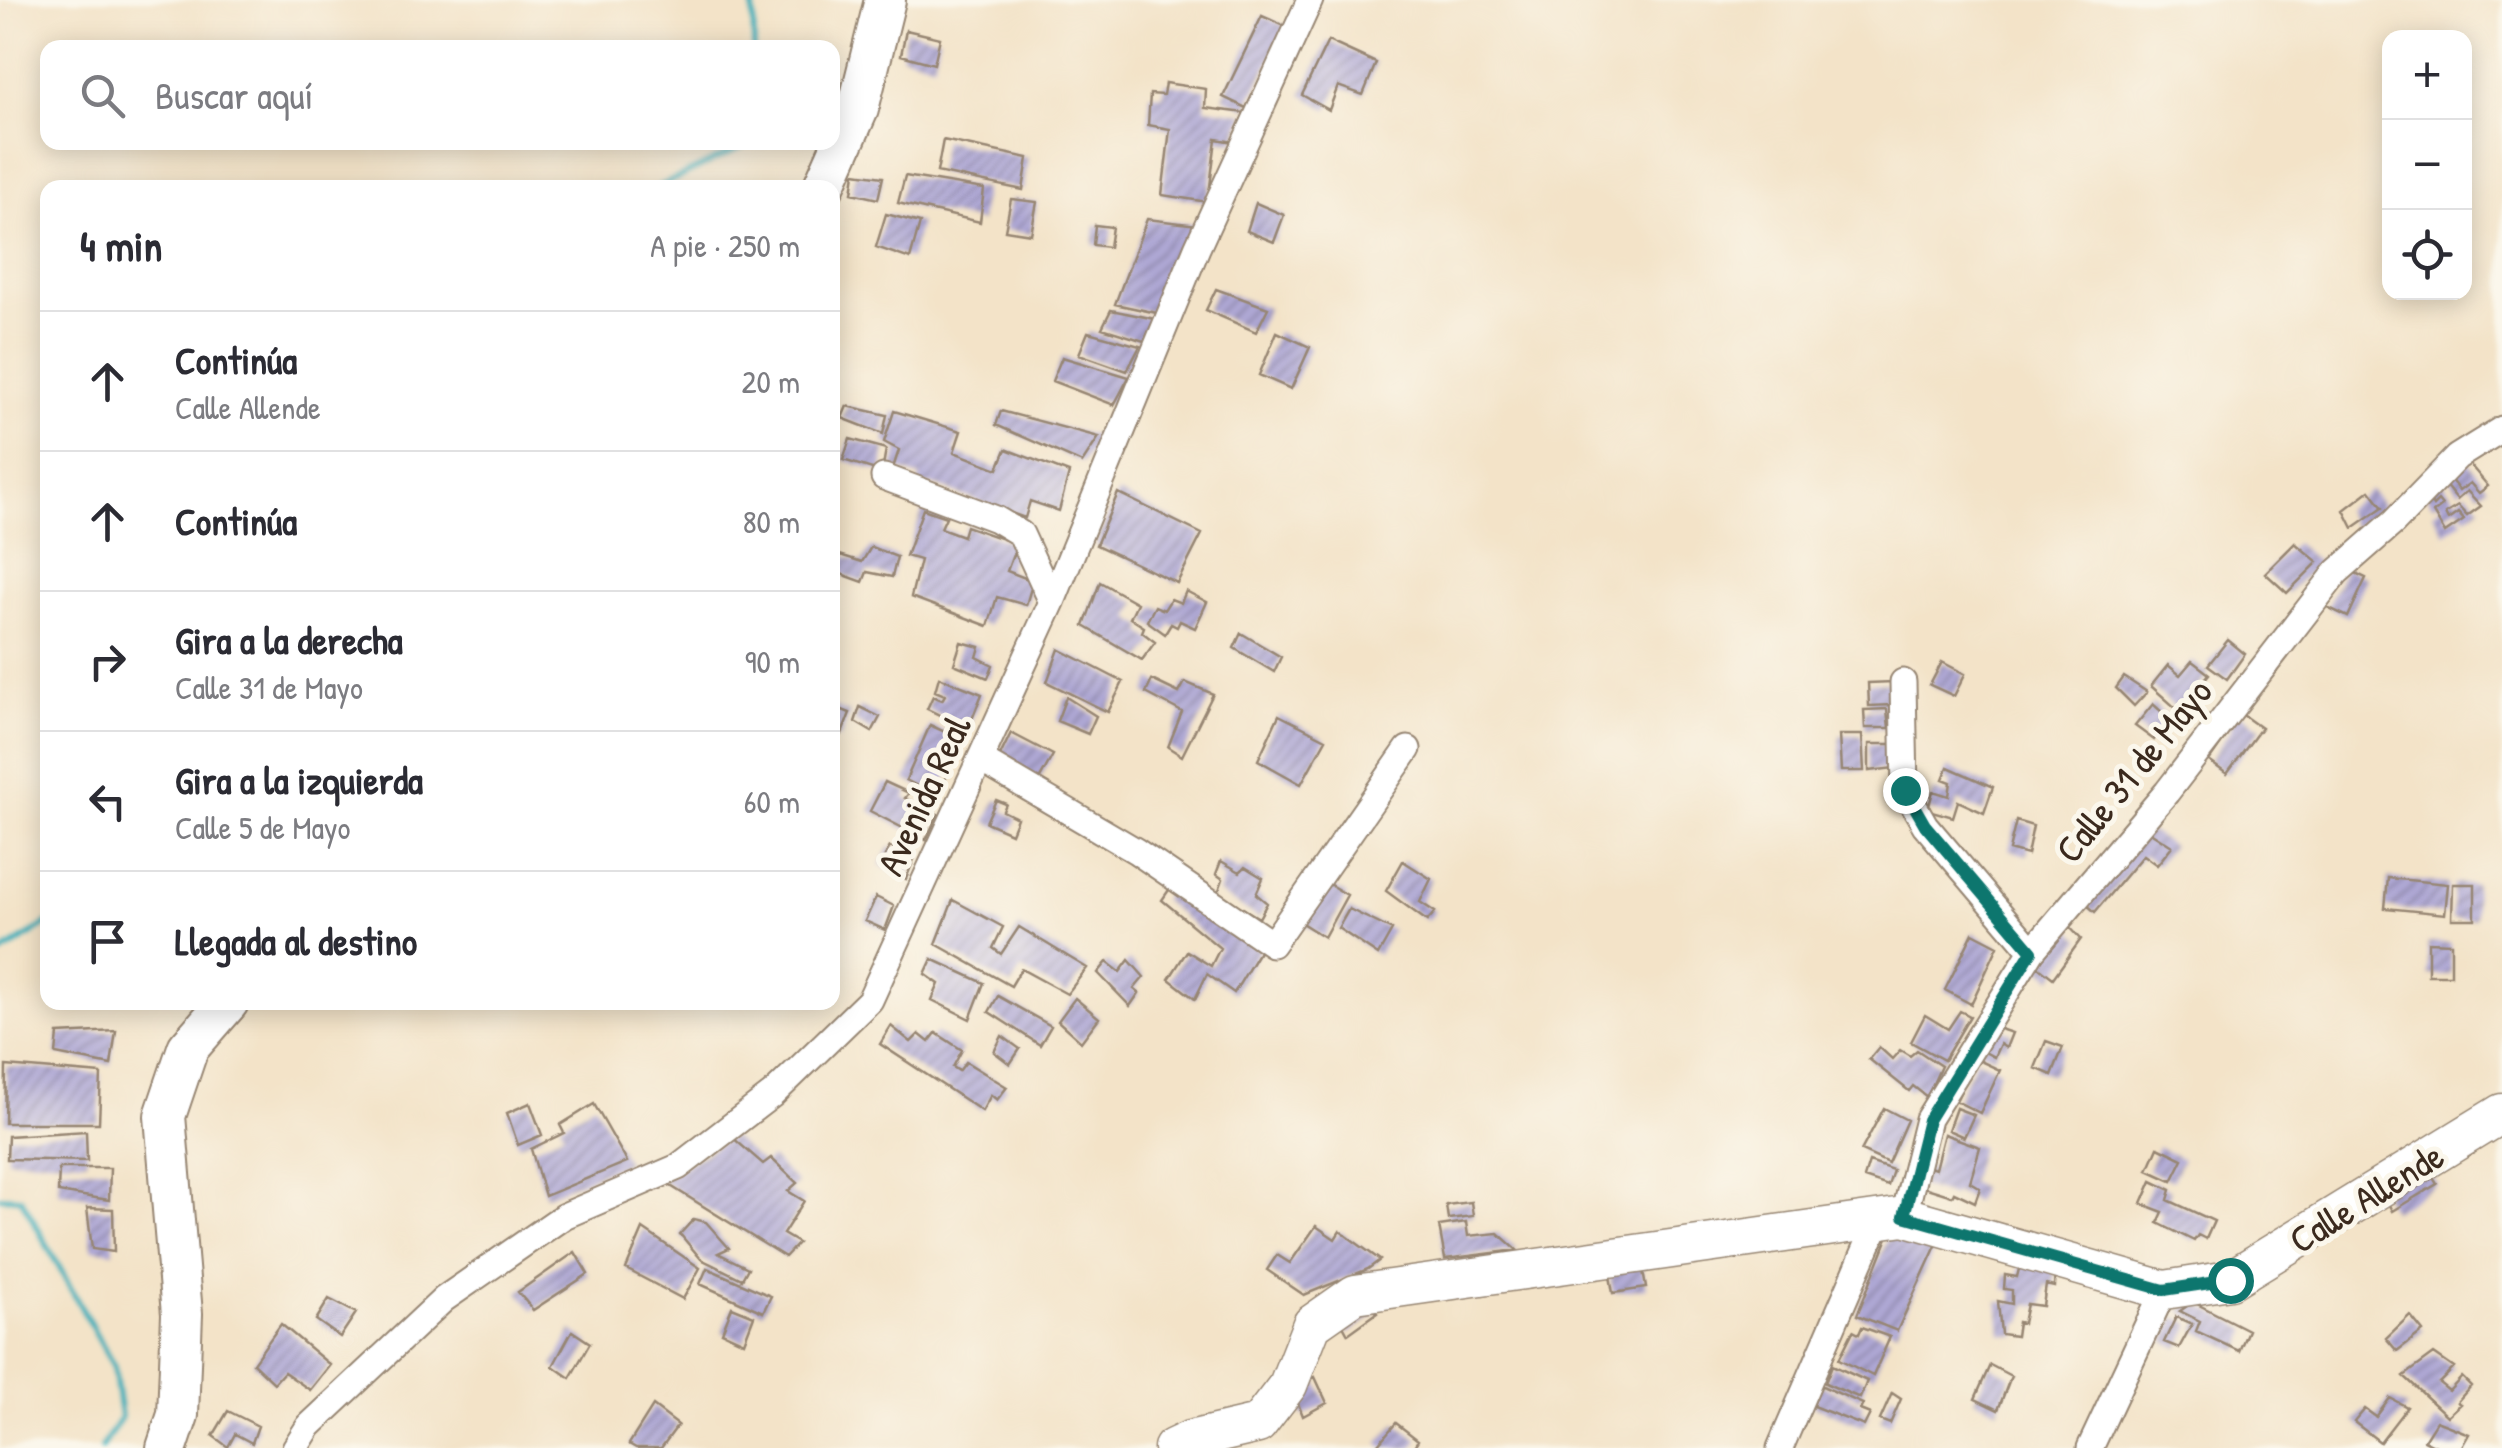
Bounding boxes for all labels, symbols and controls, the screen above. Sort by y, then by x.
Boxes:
map controls [2382,30,2472,300]
button: + [2382,30,2472,120]
search box [40,40,840,150]
icon: search [75,68,130,123]
text: Buscar aquí [155,69,313,121]
button: − [2382,120,2472,210]
button: locate [2382,210,2472,300]
text: 4 min [80,217,162,274]
text: A pie · 250 m [650,224,800,267]
text: Continúa [175,334,297,386]
icon: ahead [80,354,135,409]
text: 20 m [742,360,800,403]
text: Calle Allende [175,386,321,429]
icon: ahead [80,494,135,549]
text: Continúa [175,495,297,547]
text: 80 m [743,500,800,543]
text: Gira a la derecha [175,614,403,666]
icon: right [80,634,135,689]
text: 90 m [745,640,800,683]
text: Calle 31 de Mayo [175,666,363,709]
street label: Calle 31 de Mayo [2043,667,2223,873]
street label: Avenida Real [863,706,983,883]
text: Gira a la izquierda [175,754,423,806]
route end [1883,768,1929,814]
icon: left [80,774,135,829]
text: 60 m [744,780,800,823]
text: Calle 5 de Mayo [175,806,350,849]
icon: arrive [80,914,135,969]
text: Llegada al destino [175,915,417,967]
street label: Calle Allende [2279,1129,2453,1265]
route start [2208,1258,2254,1304]

